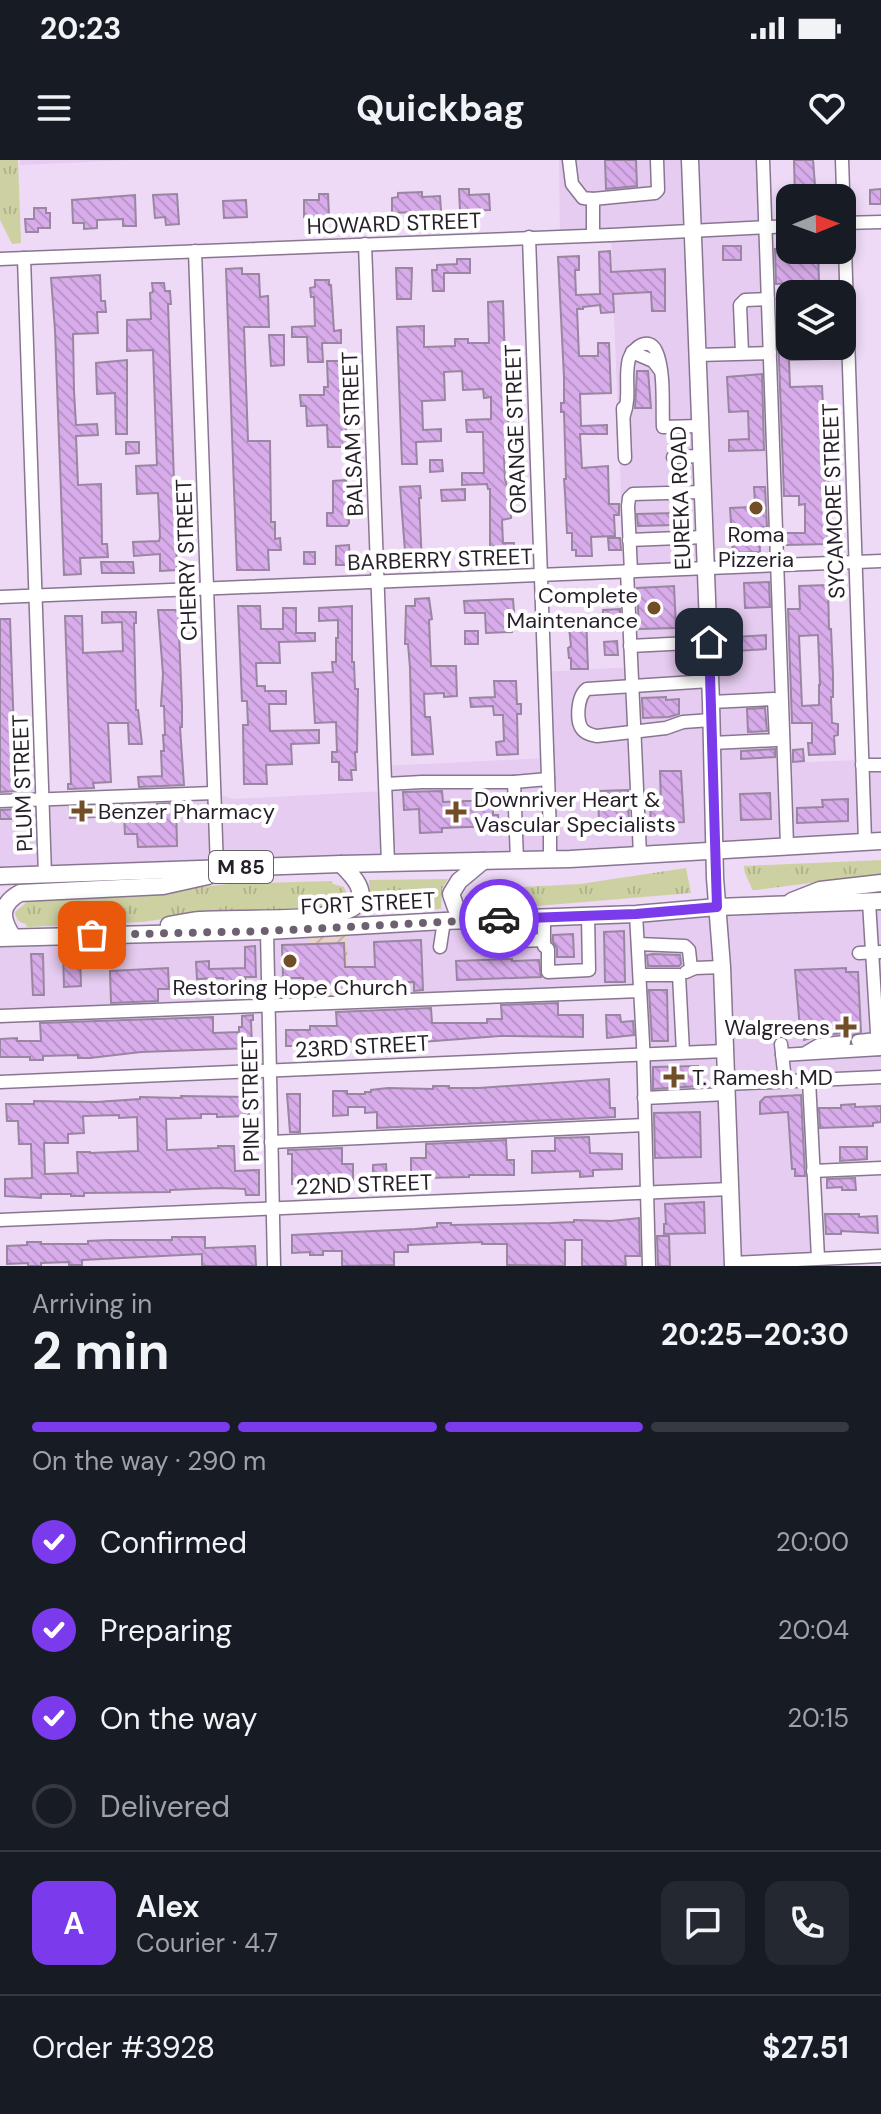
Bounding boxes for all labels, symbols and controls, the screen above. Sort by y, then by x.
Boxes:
text: 20:23 [40,9,121,48]
text: Quickbag [356,85,525,132]
icon: menu [32,86,76,130]
icon: heart [805,86,849,130]
north arrow [776,184,856,264]
map controls [776,184,856,360]
street label: HOWARD STREET [306,206,482,241]
button: layers [776,280,856,360]
street label: ORANGE STREET [498,344,533,514]
street label: BALSAM STREET [335,351,370,517]
street label: SYCAMORE STREET [816,403,851,599]
street label: EUREKA ROAD [663,425,698,571]
street label: CHERRY STREET [169,478,204,642]
marker: Roma Pizzeria [747,499,765,517]
place label: Roma Pizzeria [718,520,794,574]
street label: BARBERRY STREET [347,542,533,577]
place label: Complete Maintenance [507,581,638,635]
marker: Complete Maintenance [645,599,663,617]
pin [675,608,743,676]
icon: home [687,620,731,664]
street label: PLUM STREET [6,714,39,852]
place label: Downriver Heart & Vascular Specialists [474,785,676,839]
place label: Benzer Pharmacy [98,797,275,826]
marker: Downriver Heart & Vascular Specialists [445,801,467,823]
marker: Benzer Pharmacy [73,802,91,820]
road number: M 85 [209,851,273,883]
courier [459,879,539,959]
street label: FORT STREET [300,885,436,922]
icon: car [477,897,521,941]
pin [58,901,126,969]
icon: bag [70,913,114,957]
marker: Restoring Hope Church [281,952,299,970]
place label: Restoring Hope Church [172,973,408,1002]
place label: Walgreens [724,1013,830,1042]
marker: Walgreens [837,1018,855,1036]
street label: 23RD STREET [294,1028,430,1065]
street label: PINE STREET [235,1036,266,1162]
place label: T. Ramesh MD [692,1063,833,1092]
marker: T. Ramesh MD [663,1066,685,1088]
street label: 22ND STREET [295,1168,433,1201]
text: Arriving in [32,1287,152,1321]
text: 20:25–20:30 [661,1315,849,1354]
text: 2 min [32,1317,170,1385]
text: On the way · 290 m [32,1444,266,1478]
icon: check [32,1520,76,1564]
text: Confirmed [100,1523,247,1562]
text: 20:00 [776,1525,849,1559]
icon: check [32,1608,76,1652]
text: Preparing [100,1611,232,1650]
text: 20:04 [778,1613,849,1647]
icon: check [32,1696,76,1740]
text: On the way [100,1699,257,1738]
text: 20:15 [787,1701,849,1735]
text: Delivered [100,1787,230,1826]
button: chat [661,1881,745,1965]
button: phone [765,1881,849,1965]
text: Alex [136,1887,199,1926]
text: A [63,1904,85,1943]
text: Courier · 4.7 [136,1926,278,1960]
text: Order #3928 [32,2028,215,2067]
text: $27.51 [762,2028,849,2067]

